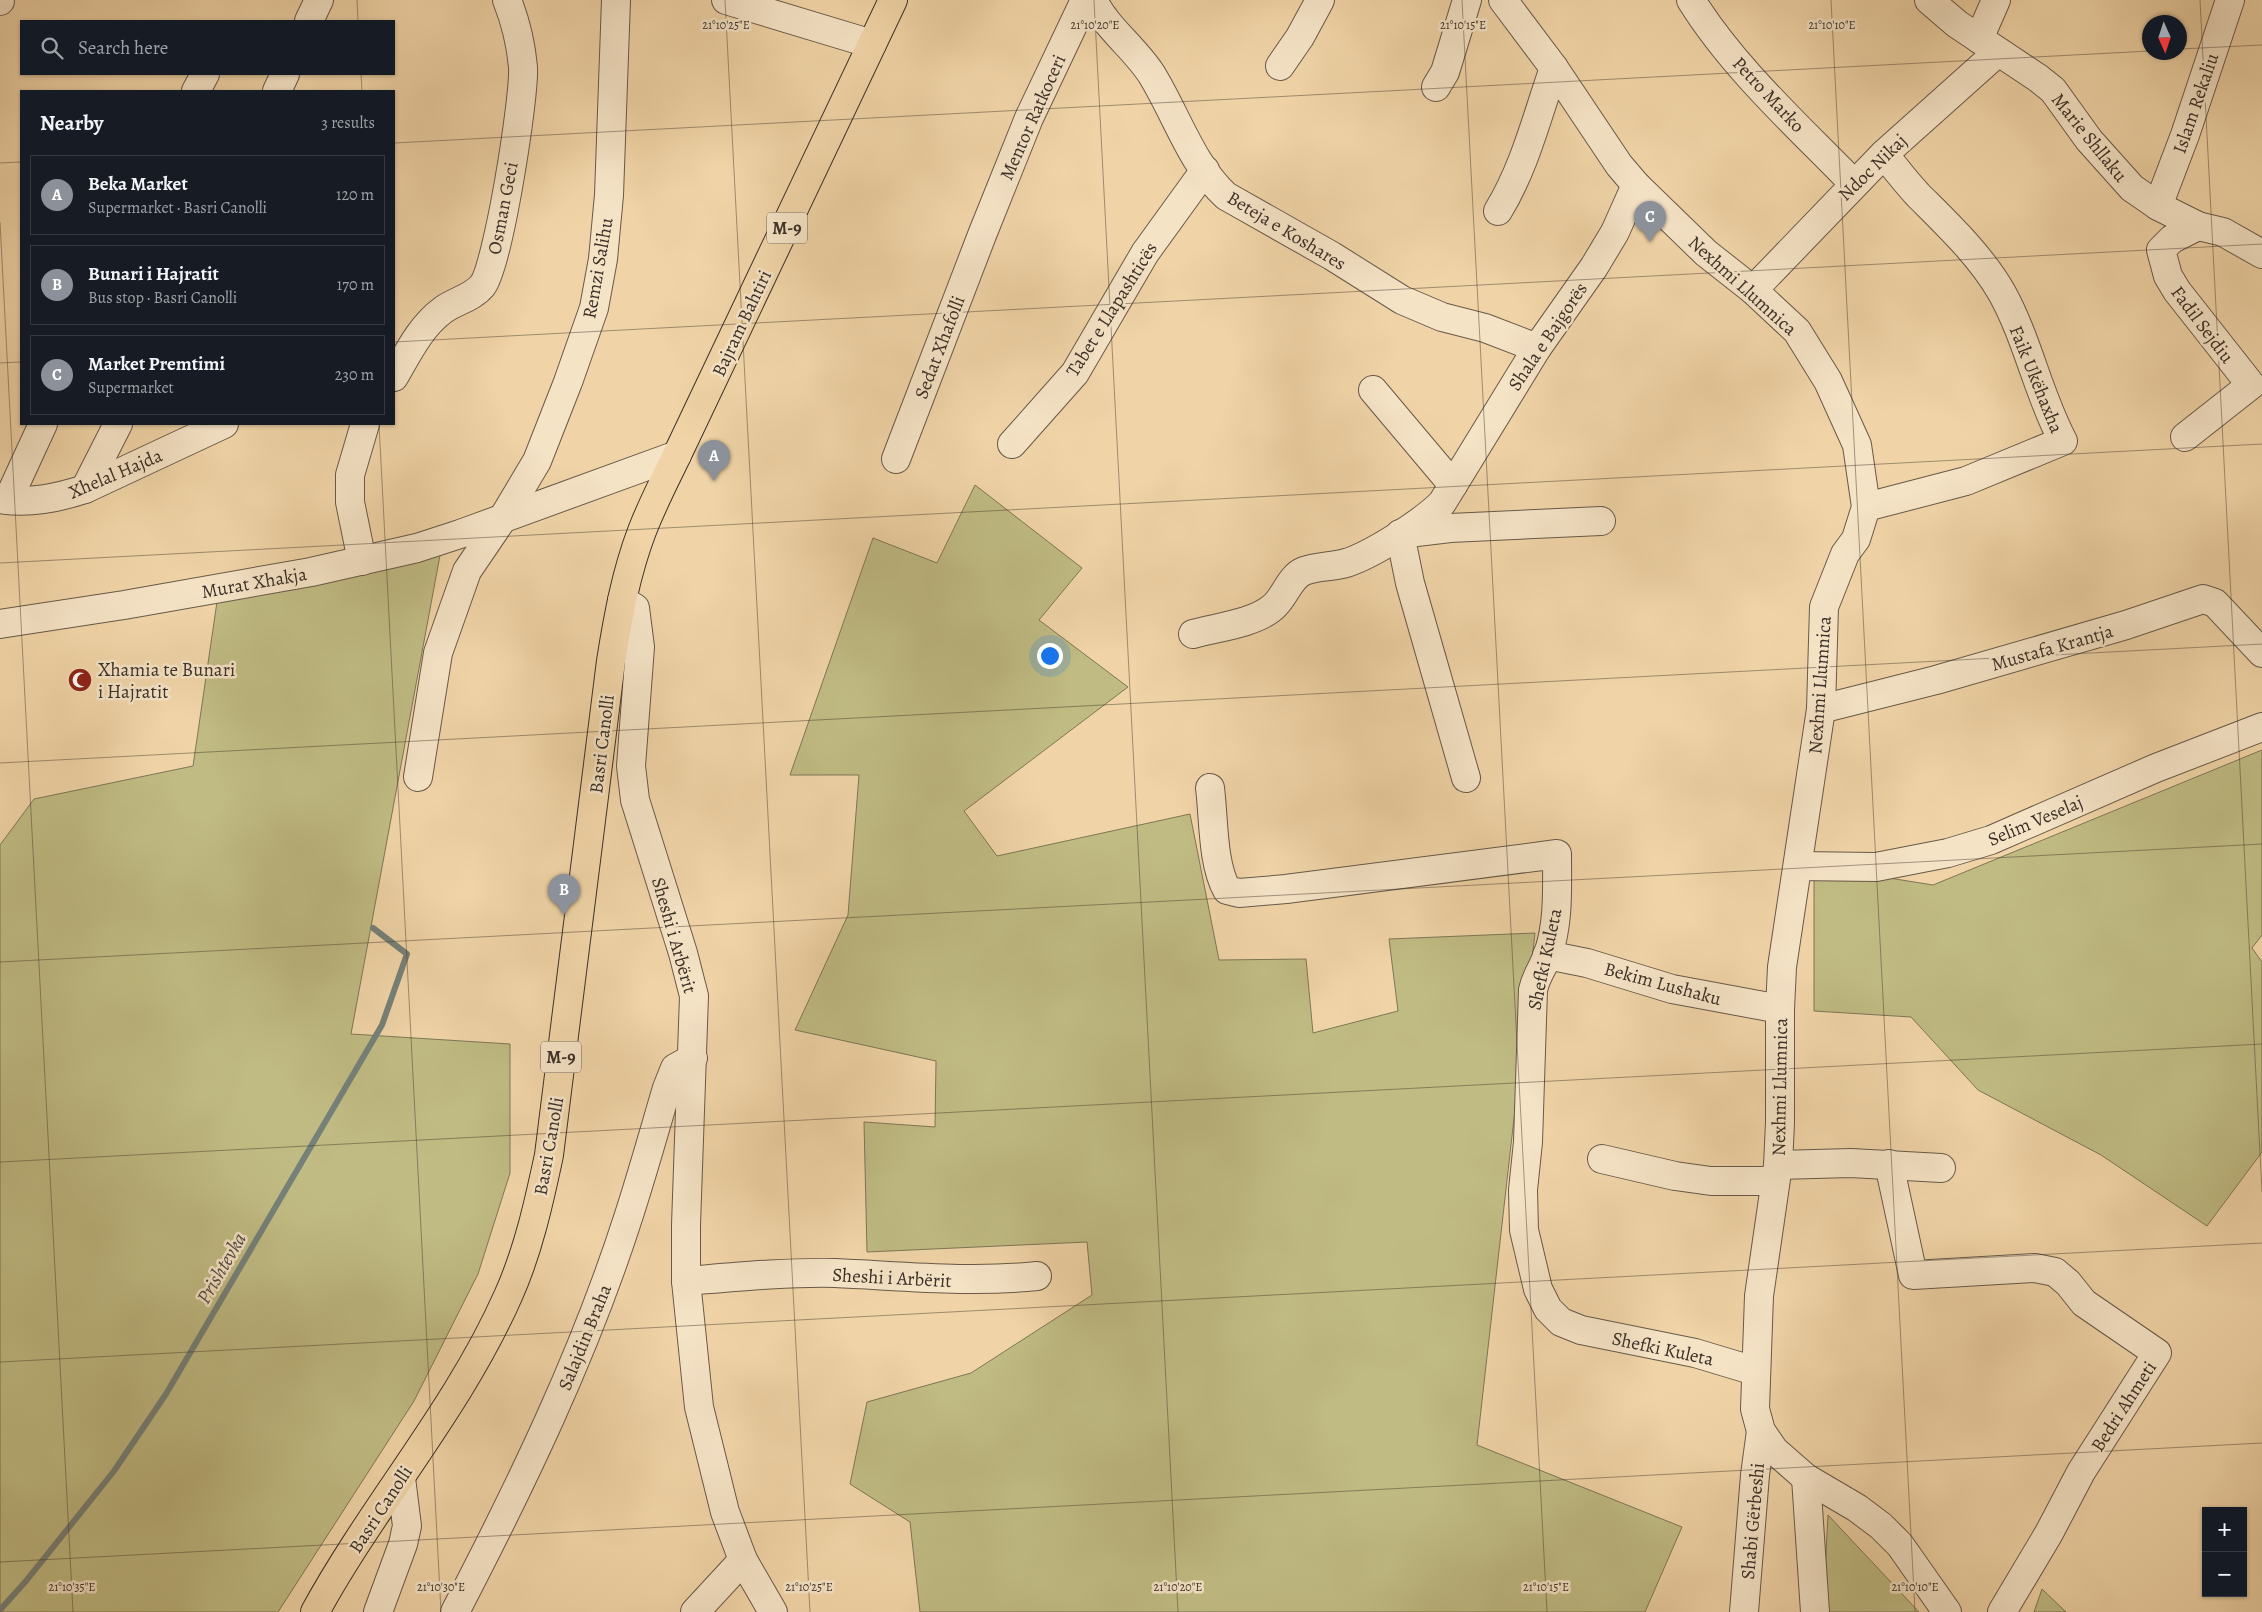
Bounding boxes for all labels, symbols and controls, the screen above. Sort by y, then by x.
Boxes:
north arrow [2142,15,2187,60]
text: 21°10'25"E [702,17,750,33]
text: 21°10'20"E [1071,17,1119,33]
text: 21°10'15"E [1440,17,1486,33]
text: 21°10'10"E [1808,17,1856,33]
search box [20,20,395,75]
icon: search [38,34,66,62]
text: Search here [78,35,168,61]
street label: Islam Rekaliu [2167,49,2226,157]
street label: Mentor Ratkoceri [994,50,1072,184]
street label: Petro Marko [1726,51,1810,138]
street label: Marie Shllaku [2045,88,2134,188]
text: Nearby [40,109,103,137]
text: 3 results [321,112,375,134]
street label: Ndoc Nikaj [1833,128,1913,207]
street label: Osman Geci [481,160,525,257]
text: Beka Market [88,171,188,197]
text: A [52,184,62,206]
text: 120 m [336,184,374,206]
street label: Beteja e Koshares [1222,185,1351,277]
text: Supermarket · Basri Canolli [88,197,267,219]
pin: C [1634,201,1666,242]
road number: M-9 [767,212,807,244]
street label: Remzi Salihu [576,215,620,321]
street label: Nexhmi Llumnica [1682,230,1803,342]
street label: Tabet e Llapashticës [1060,237,1164,382]
text: Bunari i Hajratit [88,261,219,287]
street label: Bajram Bahtiri [706,266,778,381]
text: B [52,274,62,296]
text: 170 m [337,274,374,296]
street label: Shala e Bajgorës [1502,277,1594,396]
street label: Fadil Sejdiu [2165,281,2240,369]
text: Bus stop · Basri Canolli [88,287,237,309]
street label: Sedat Xhafolli [908,292,972,403]
street label: Faik Ukëhaxha [2003,322,2070,437]
text: Market Premtimi [88,351,225,377]
text: C [52,364,62,386]
text: 230 m [335,364,374,386]
text: Supermarket [88,377,174,399]
pin: A [698,440,730,481]
street label: Xhelal Hajda [64,442,166,505]
street label: Murat Xhakja [199,561,309,605]
street label: Nexhmi Llumnica [1802,615,1838,755]
street label: Mustafa Krantja [1988,618,2116,678]
your location [1037,643,1063,669]
place label: Xhamia te Bunari i Hajratit [98,657,235,705]
mosque icon: Xhamia te Bunari i Hajratit [67,667,93,693]
street label: Basri Canolli [583,693,621,795]
street label: Selim Veselaj [1984,789,2087,853]
pin: B [548,874,580,915]
street label: Sheshi i Arbërit [645,874,703,996]
street label: Shefki Kuleta [1522,906,1568,1013]
street label: Bekim Lushaku [1601,956,1725,1012]
street label: Nexhmi Llumnica [1766,1017,1794,1156]
road number: M-9 [541,1042,581,1072]
street label: Basri Canolli [528,1095,570,1197]
water label: Prishtevka [190,1228,253,1309]
street label: Sheshi i Arbërit [832,1262,952,1294]
street label: Salajdin Braha [552,1280,618,1394]
street label: Shefki Kuleta [1609,1326,1716,1372]
street label: Bedri Ahmeti [2085,1356,2163,1457]
street label: Basri Canolli [343,1461,419,1558]
street label: Shabi Gërbeshi [1735,1462,1771,1581]
map controls [2202,1507,2247,1597]
button: + [2202,1507,2247,1552]
button: − [2202,1552,2247,1597]
text: 21°10'35"E [49,1579,95,1595]
text: 21°10'30"E [417,1579,465,1595]
text: 21°10'25"E [785,1579,833,1595]
text: 21°10'20"E [1154,1579,1202,1595]
text: 21°10'15"E [1523,1579,1569,1595]
text: 21°10'10"E [1891,1579,1939,1595]

